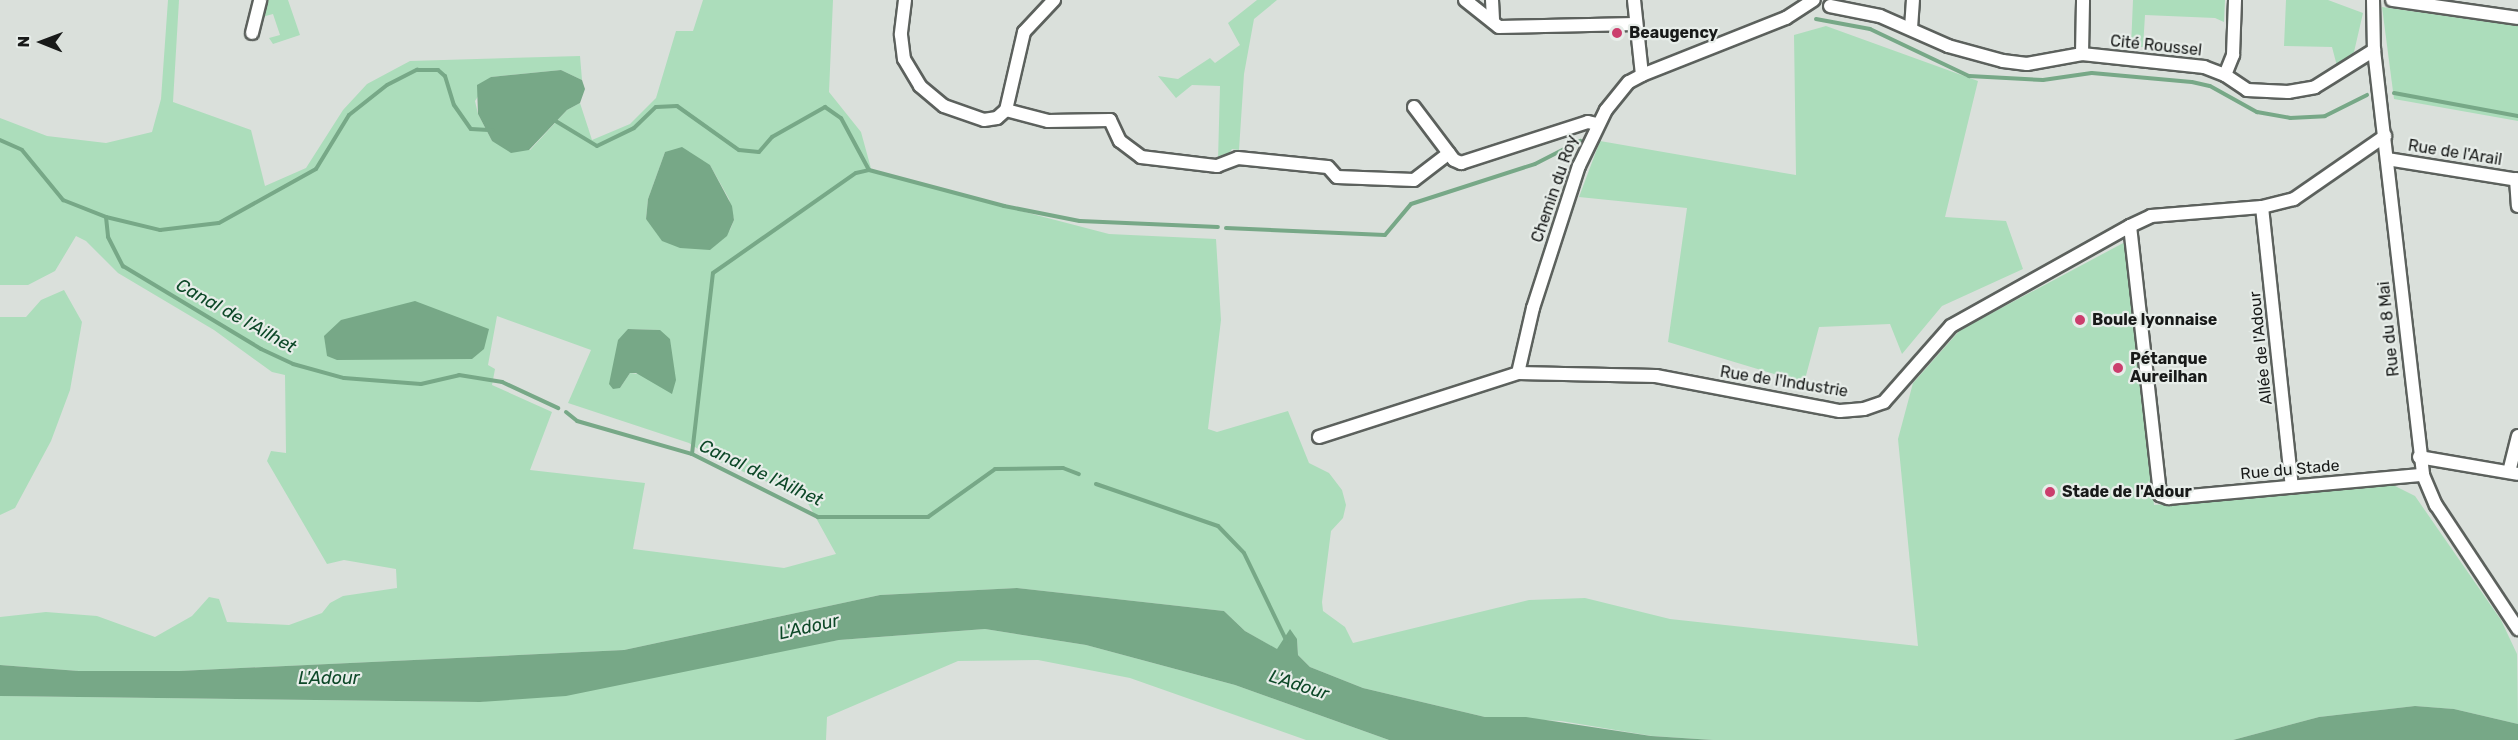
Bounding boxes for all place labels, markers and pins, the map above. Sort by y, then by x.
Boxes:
place label: Beaugency [1629,23,1718,43]
marker: Beaugency [1610,26,1624,40]
place label: Boule lyonnaise [2092,310,2217,330]
marker: Boule lyonnaise [2073,313,2087,327]
place label: Pétanque Aureilhan [2130,349,2208,387]
marker: Pétanque Aureilhan [2111,361,2125,375]
place label: Stade de l'Adour [2062,482,2192,502]
marker: Stade de l'Adour [2043,485,2057,499]

